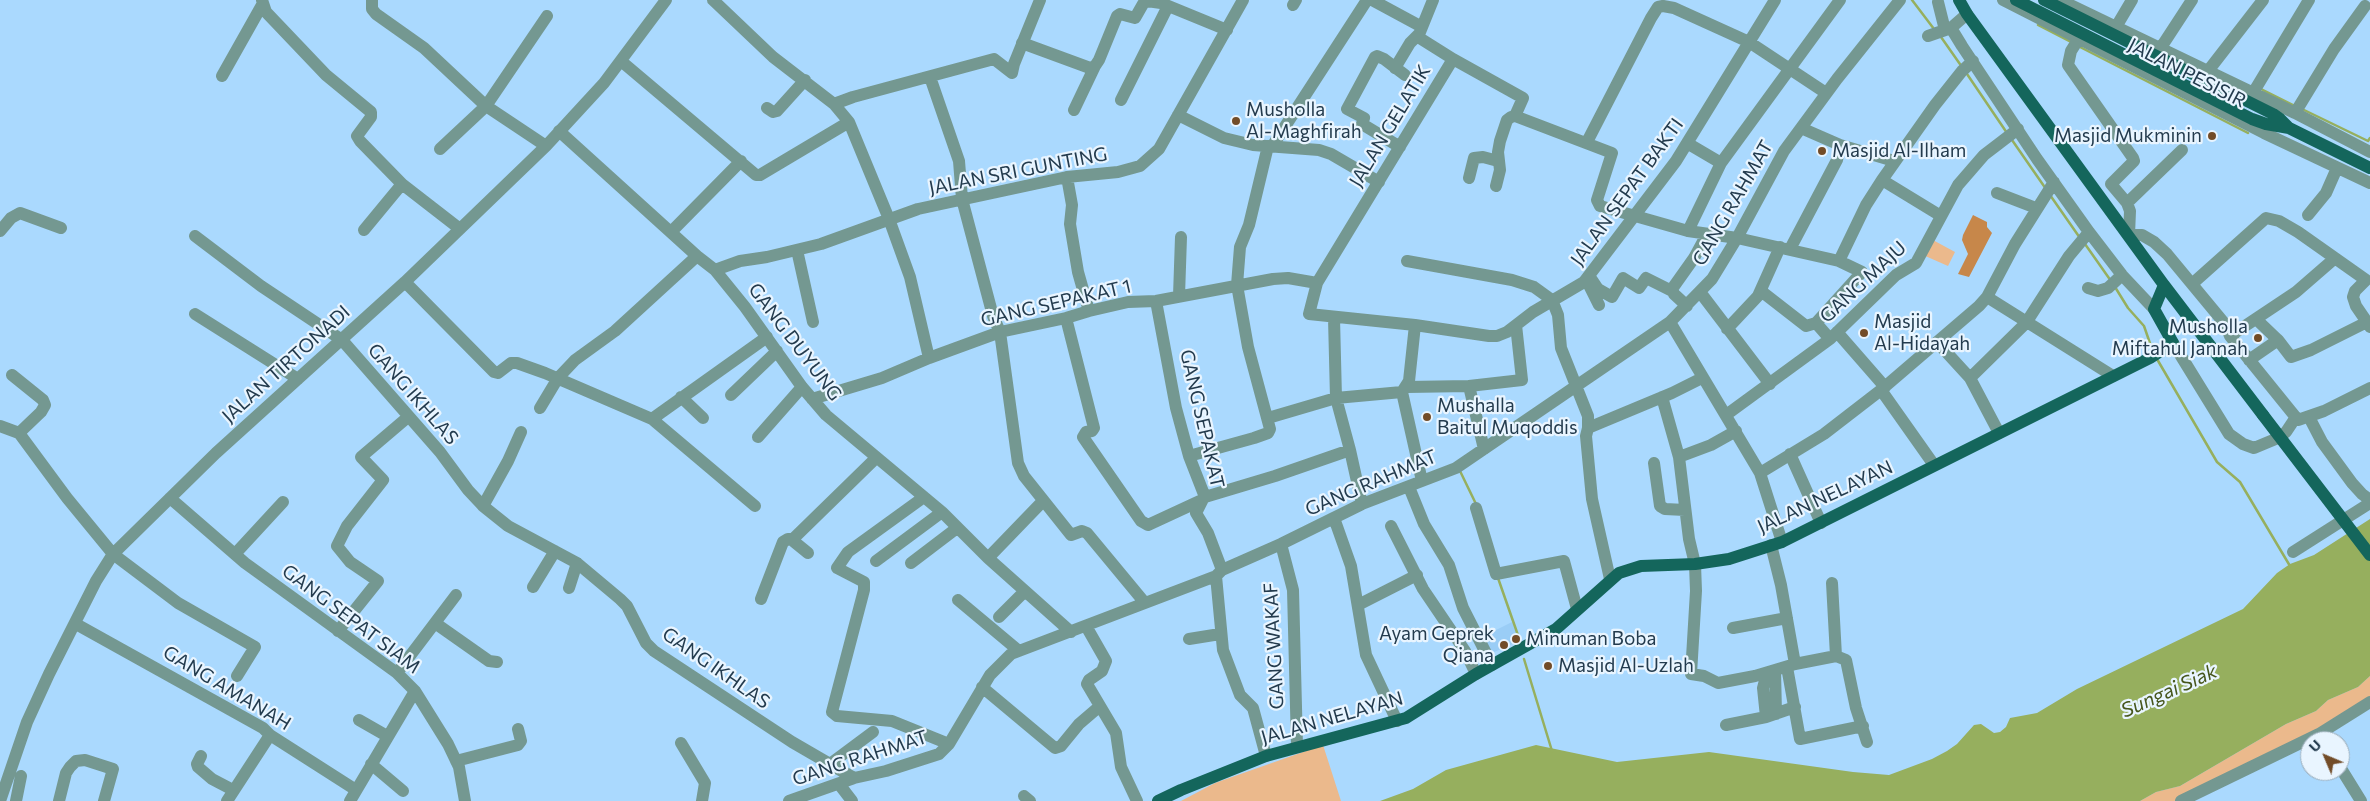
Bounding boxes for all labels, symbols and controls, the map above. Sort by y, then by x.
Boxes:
street label: JALAN PESISIR [2124,33,2250,113]
street label: JALAN GELATIK [1345,61,1435,191]
place label: Musholla Al-Maghfirah [1246,99,1362,143]
street label: JALAN SEPAT BAKTI [1566,114,1688,270]
marker: Musholla Al-Maghfirah [1230,115,1242,127]
place label: Masjid Mukminin [2054,125,2202,147]
marker: Masjid Mukminin [2206,130,2218,142]
street label: GANG RAHMAT [1688,136,1778,270]
place label: Masjid Al-Ilham [1832,140,1966,162]
street label: JALAN SRI GUNTING [927,143,1109,199]
marker: Masjid Al-Ilham [1816,145,1828,157]
street label: GANG MAJU [1815,236,1911,328]
street label: GANG SEPAKAT 1 [979,275,1133,331]
street label: GANG DUYUNG [743,279,847,405]
street label: JALAN TIRTONADI [217,301,355,427]
place label: Masjid Al-Hidayah [1874,311,1970,355]
place label: Musholla Miftahul Jannah [2112,316,2248,360]
marker: Masjid Al-Hidayah [1858,327,1870,339]
marker: Musholla Miftahul Jannah [2252,332,2264,344]
street label: GANG IKHLAS [363,339,463,449]
street label: GANG SEPAKAT [1175,347,1229,491]
place label: Mushalla Baitul Muqoddis [1437,395,1578,439]
marker: Mushalla Baitul Muqoddis [1421,411,1433,423]
street label: GANG RAHMAT [1302,445,1440,521]
street label: JALAN NELAYAN [1754,456,1896,538]
street label: GANG SEPAT SIAM [277,560,425,678]
street label: GANG WAKAF [1259,582,1289,710]
street label: GANG IKHLAS [658,622,774,714]
place label: Ayam Geprek Qiana [1379,623,1494,667]
place label: Minuman Boba [1526,628,1656,650]
marker: Minuman Boba [1510,633,1522,645]
marker: Ayam Geprek Qiana [1498,639,1510,651]
street label: GANG AMANAH [159,641,295,735]
place label: Masjid Al-Uzlah [1558,655,1694,677]
water label: Sungai Siak [2117,659,2221,723]
marker: Masjid Al-Uzlah [1542,660,1554,672]
street label: JALAN NELAYAN [1258,687,1406,749]
street label: GANG RAHMAT [790,725,930,791]
north arrow [2300,731,2350,781]
text: U [2305,736,2324,755]

